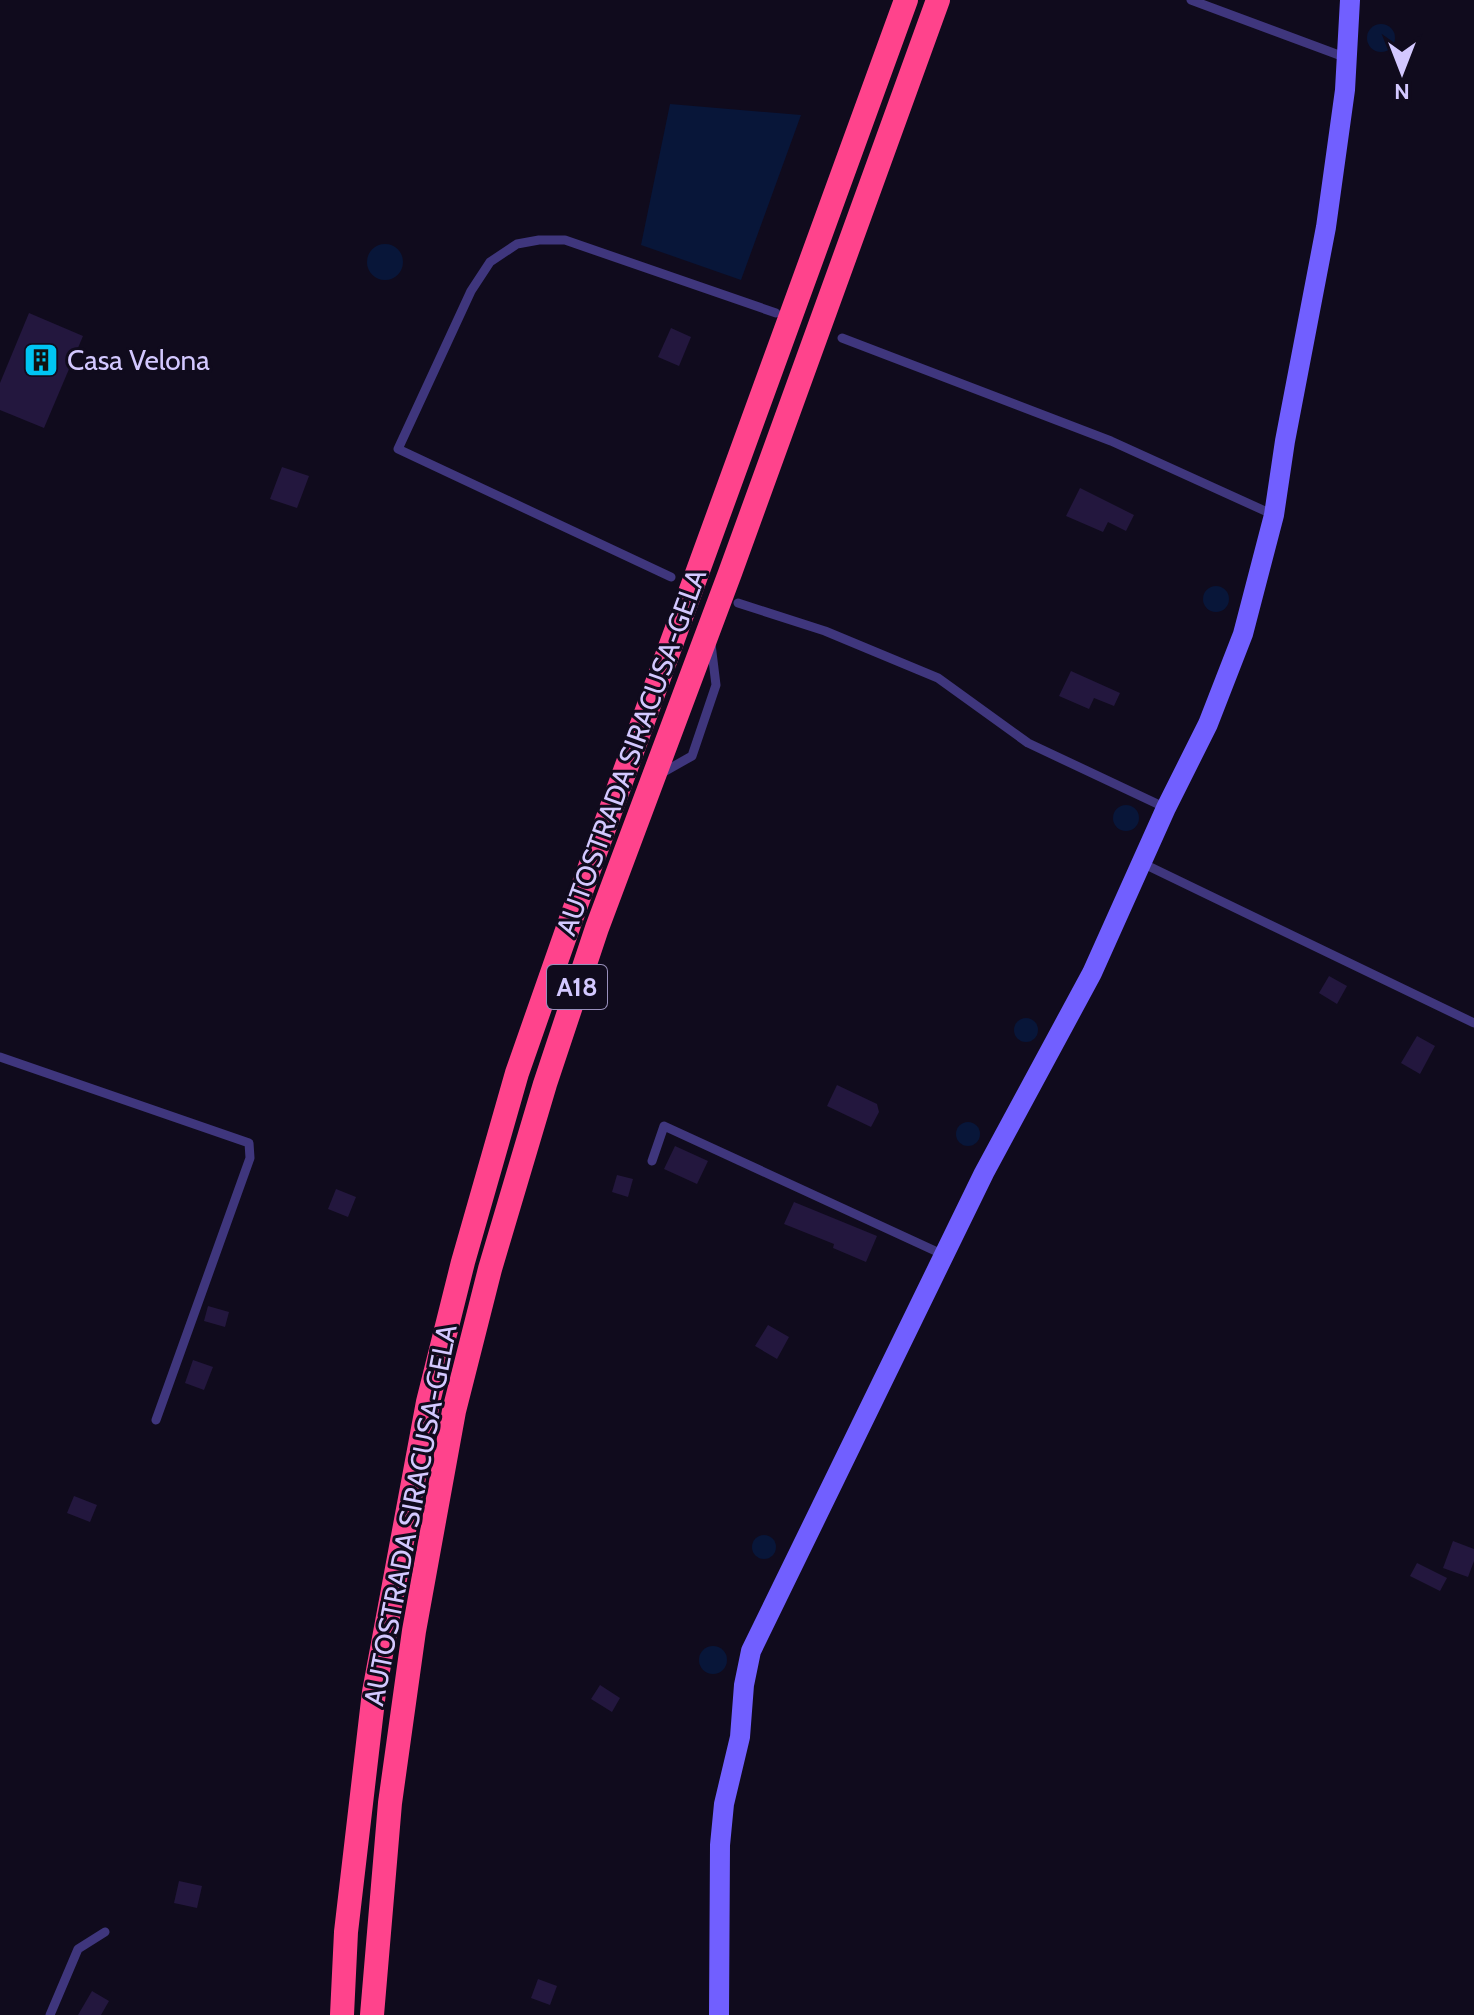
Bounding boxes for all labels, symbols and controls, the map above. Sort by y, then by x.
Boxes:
north arrow [1362,32,1442,112]
text: N [1394,78,1410,105]
building icon: Casa Velona [22,341,60,379]
place label: Casa Velona [67,343,210,377]
street label: AUTOSTRADA SIRACUSA-GELA [549,563,714,940]
road number: A18 [547,965,607,1009]
street label: AUTOSTRADA SIRACUSA-GELA [356,1321,464,1709]

